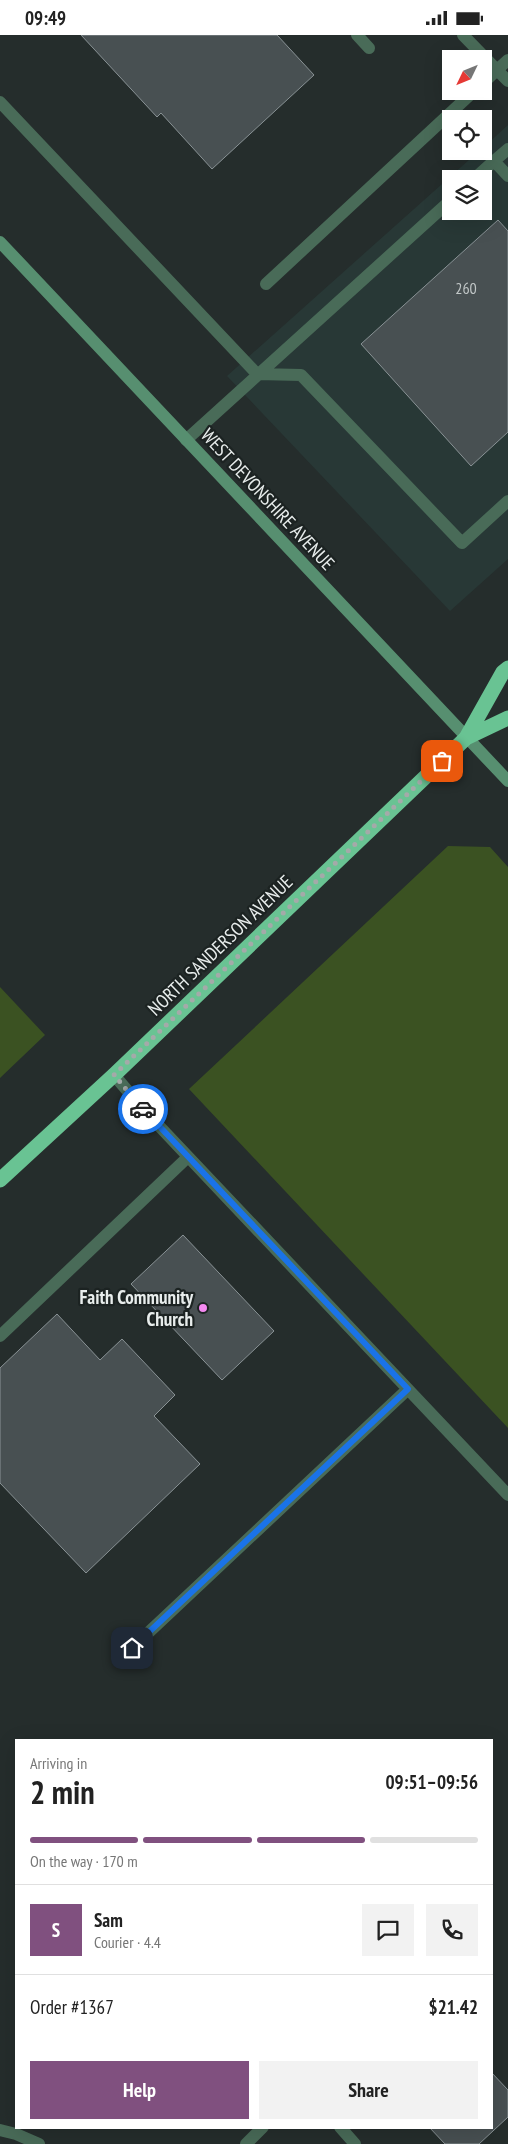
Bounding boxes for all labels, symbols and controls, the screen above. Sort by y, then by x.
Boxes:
text: 09:49 [25,6,66,30]
north arrow [442,50,492,100]
map controls [442,50,492,220]
button: locate [442,110,492,160]
button: layers [442,170,492,220]
house number: 260 [455,278,477,298]
street label: WEST DEVONSHIRE AVENUE [196,423,340,575]
pin [421,740,463,782]
icon: bag [428,747,456,775]
street label: NORTH SANDERSON AVENUE [143,870,297,1020]
courier [118,1084,168,1134]
icon: car [129,1095,157,1123]
place label: Faith Community Church [79,1285,193,1331]
marker: Faith Community Church [197,1302,209,1314]
pin [111,1627,153,1669]
icon: home [118,1634,146,1662]
text: Arriving in [30,1753,87,1773]
text: 09:51–09:56 [385,1770,478,1794]
text: 2 min [30,1771,95,1813]
text: On the way · 170 m [30,1851,138,1871]
button: chat [362,1904,414,1956]
button: phone [426,1904,478,1956]
text: Sam [94,1908,123,1932]
text: S [52,1918,60,1942]
text: Courier · 4.4 [94,1932,161,1952]
text: Order #1367 [30,1995,114,2019]
text: $21.42 [429,1995,478,2019]
button: Help [30,2061,249,2119]
button: Share [259,2061,478,2119]

